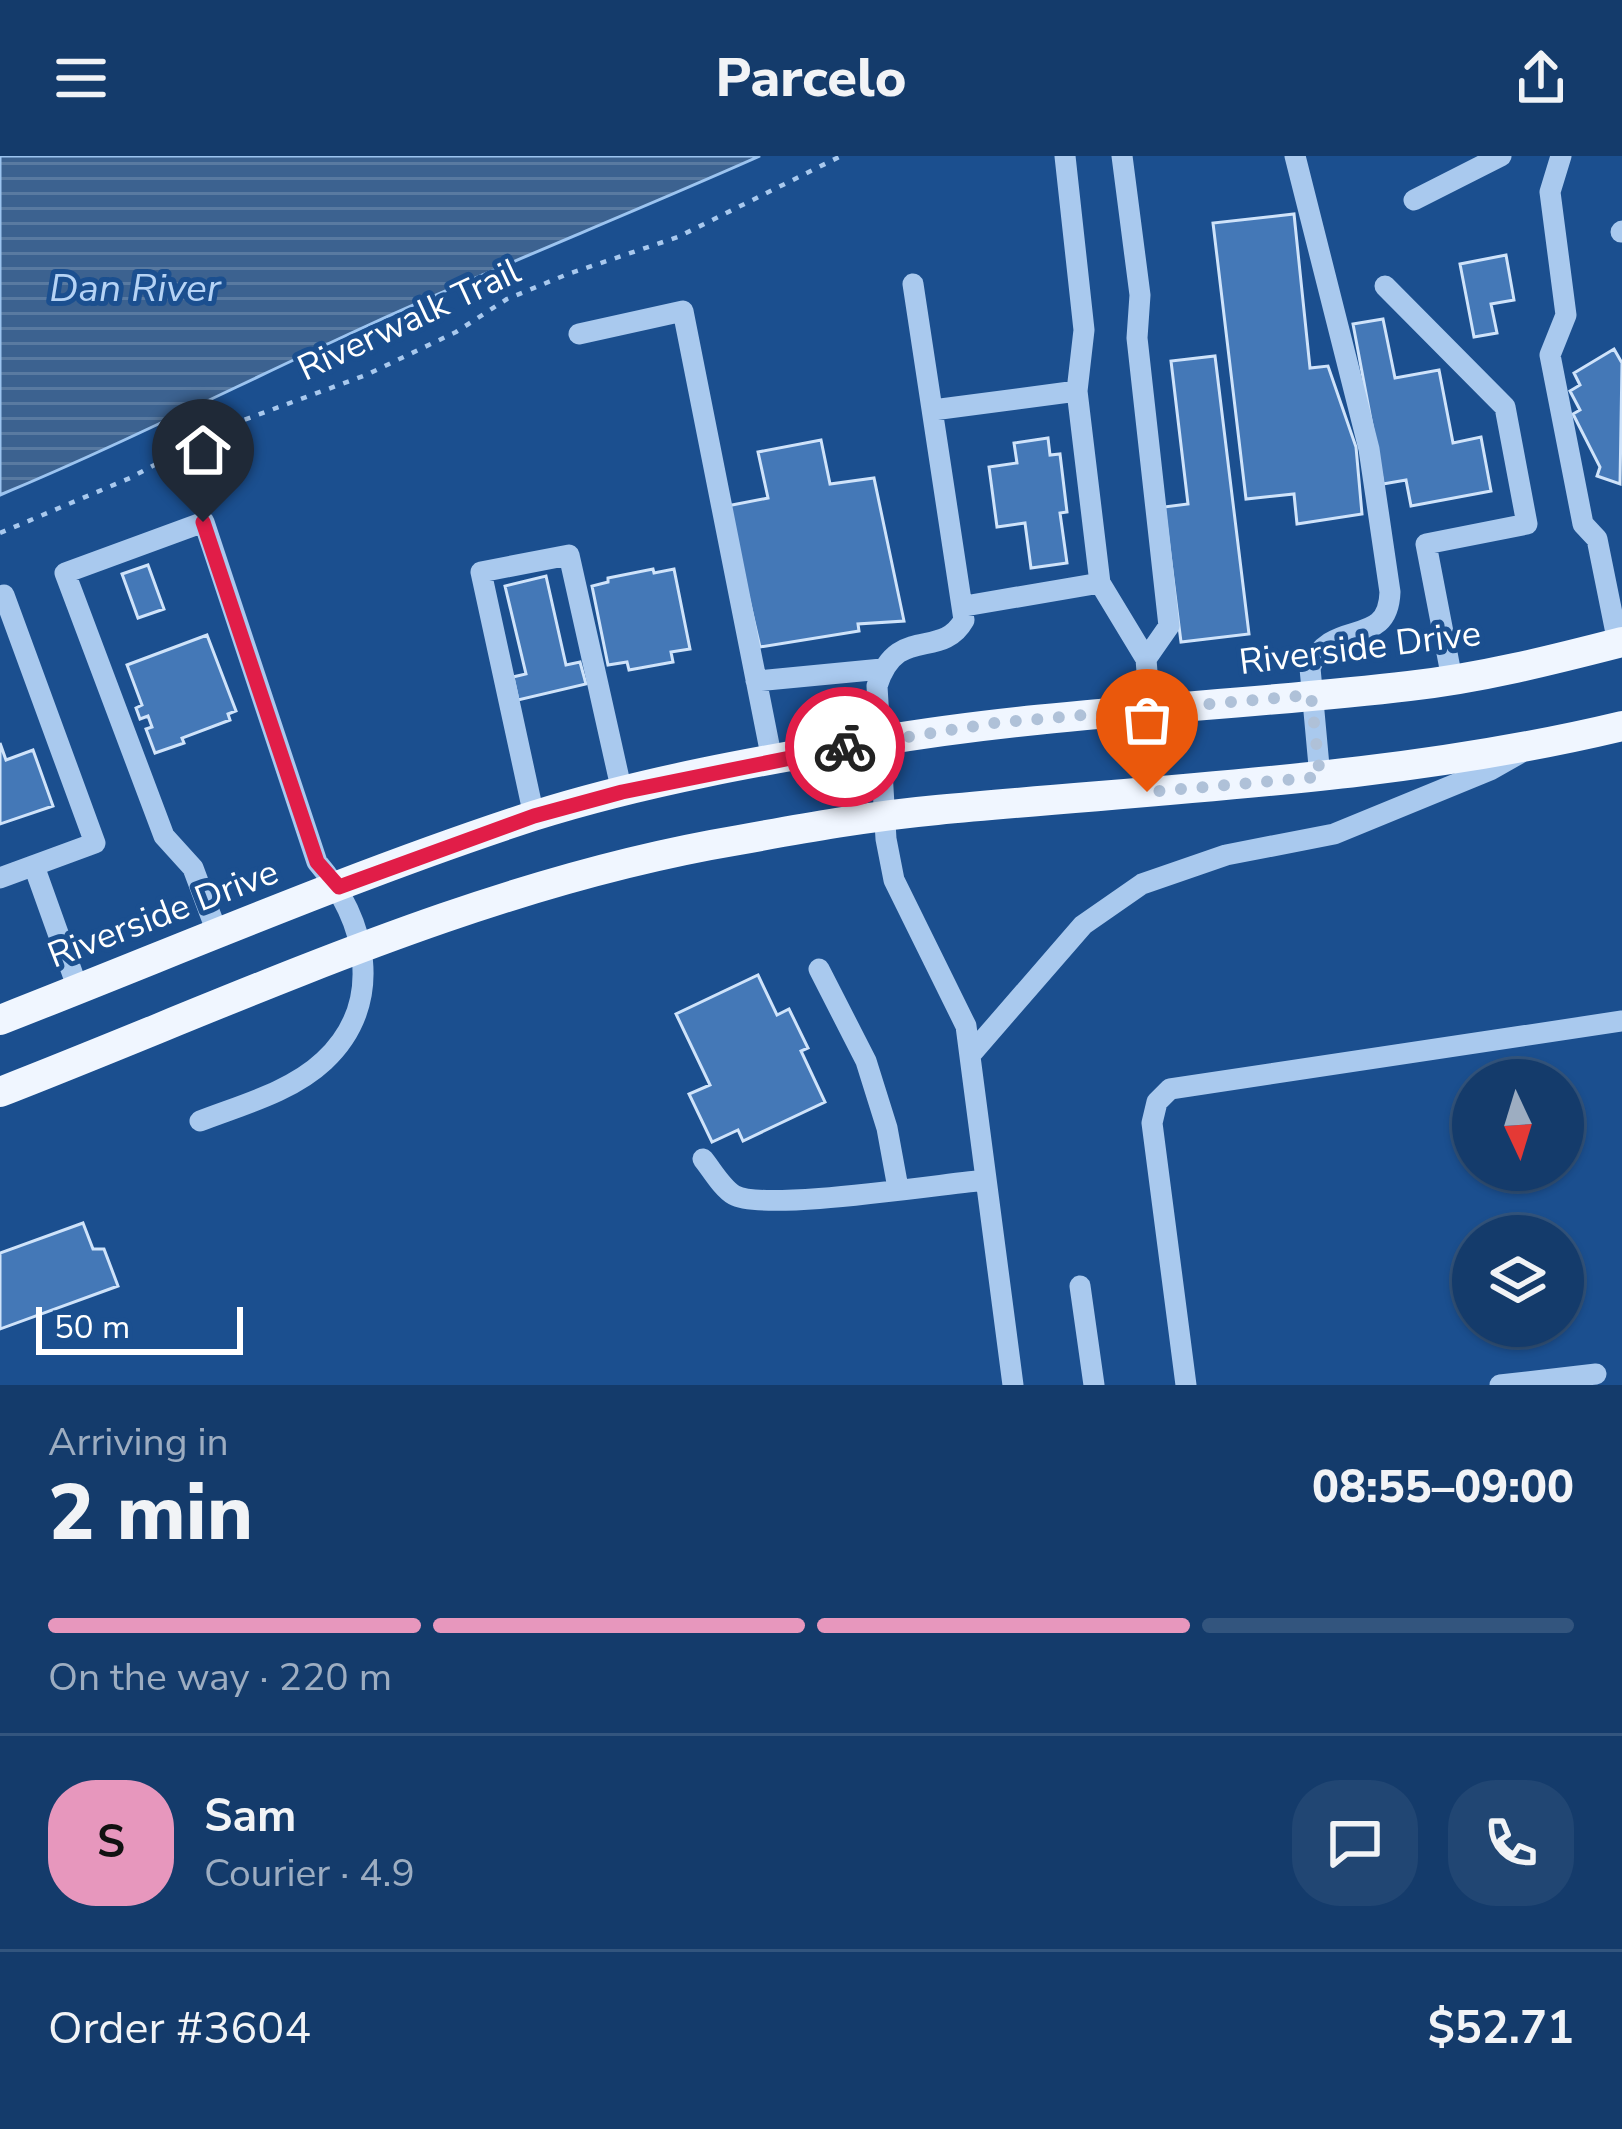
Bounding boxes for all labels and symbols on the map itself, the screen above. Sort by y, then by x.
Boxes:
street label: Riverwalk Trail [290,247,529,393]
water label: Dan River [49,262,222,315]
pin [152,399,254,522]
street label: Riverside Drive [1236,609,1484,687]
pin [1096,669,1198,792]
courier [785,687,905,807]
street label: Riverside Drive [41,848,285,980]
north arrow [1452,1059,1584,1191]
scale bar [36,1301,243,1354]

